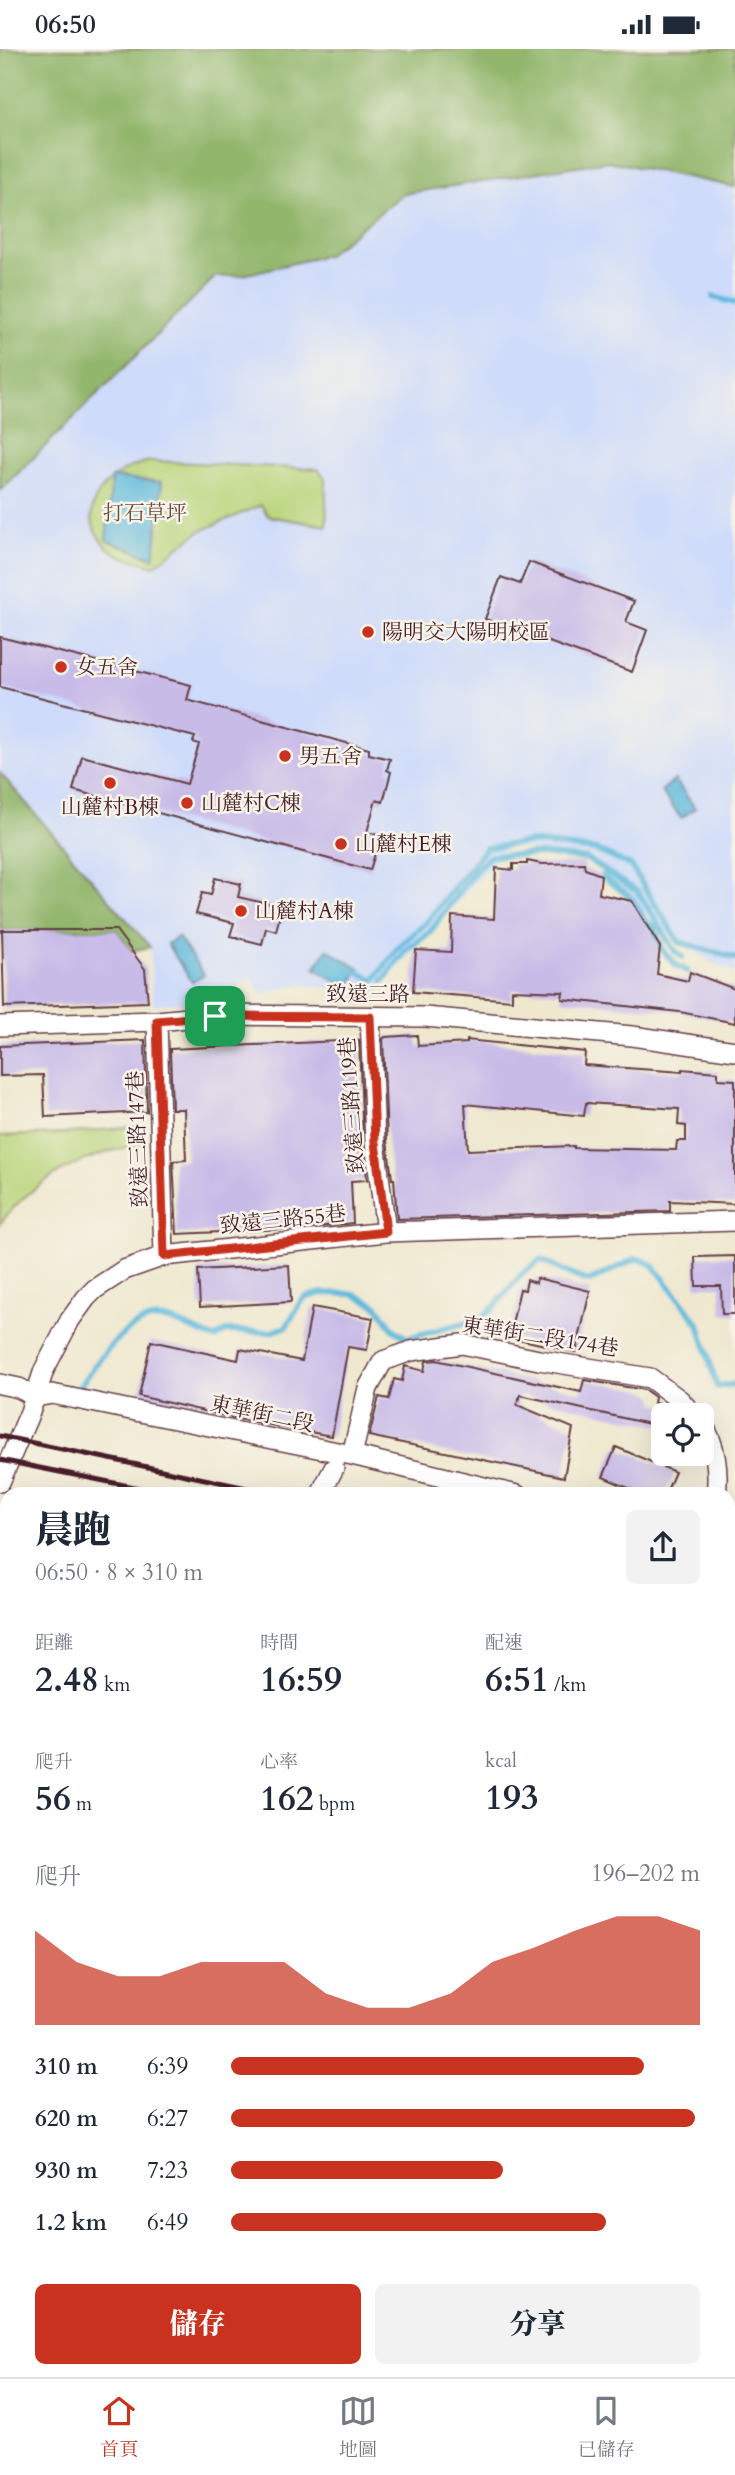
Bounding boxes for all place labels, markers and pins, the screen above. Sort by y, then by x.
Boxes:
place label: 陽明交大陽明校區 [382,618,550,647]
marker: 陽明交大陽明校區 [360,624,376,640]
place label: 女五舍 [75,653,138,682]
marker: 女五舍 [53,659,69,675]
place label: 男五舍 [299,742,362,771]
marker: 男五舍 [277,748,293,764]
marker: 山麓村B棟 [102,775,118,791]
place label: 山麓村C棟 [201,789,301,818]
place label: 山麓村B棟 [61,793,159,822]
marker: 山麓村C棟 [179,795,195,811]
place label: 山麓村E棟 [355,830,452,859]
marker: 山麓村E棟 [333,836,349,852]
place label: 山麓村A棟 [255,897,354,926]
marker: 山麓村A棟 [233,903,249,919]
pin [185,986,245,1046]

